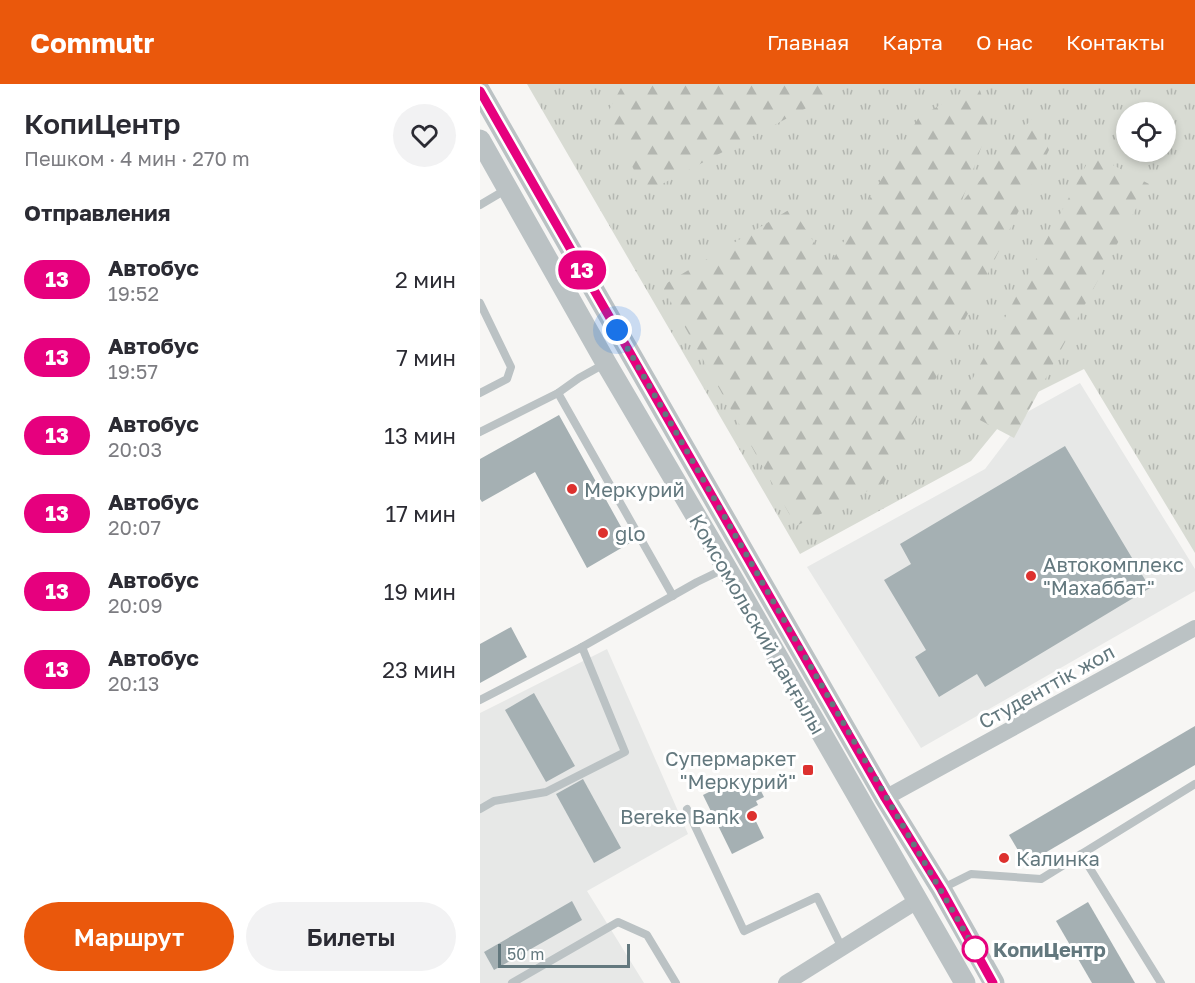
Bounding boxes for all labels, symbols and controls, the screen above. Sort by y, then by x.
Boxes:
text: Commutr [30,26,154,59]
text: Главная [767,29,849,55]
text: Карта [882,29,943,55]
text: О нас [976,29,1033,55]
text: Контакты [1066,29,1165,55]
map controls [1116,102,1176,162]
button: locate [1116,102,1176,162]
button: heart [393,104,456,167]
text: КопиЦентр [24,107,180,140]
text: Пешком · 4 мин · 270 m [24,146,250,170]
text: Отправления [24,199,170,226]
line badge: 13 [555,250,609,290]
text: Автобус [108,254,199,281]
text: 13 [570,257,594,283]
text: 13 [45,266,69,292]
text: 2 мин [395,266,456,293]
text: 19:52 [108,281,159,305]
your location [602,315,632,345]
text: Автобус [108,332,199,359]
text: 13 [45,344,69,370]
text: 7 мин [396,344,456,371]
text: 19:57 [108,359,158,383]
text: Автобус [108,410,199,437]
text: 13 [45,422,69,448]
text: 13 мин [384,422,456,449]
text: 20:03 [108,437,162,461]
place label: Меркурий [584,477,685,501]
marker: Меркурий [565,482,579,496]
text: Автобус [108,488,199,515]
text: 13 [45,500,69,526]
text: 17 мин [385,500,456,527]
street label: Комсомольский даңғылы [685,510,831,738]
text: 20:07 [108,515,161,539]
place label: glo [615,521,646,545]
marker: glo [596,526,610,540]
place label: Автокомплекс "Махаббат" [1043,552,1184,599]
text: Автобус [108,566,199,593]
marker: Автокомплекс "Махаббат" [1024,569,1038,583]
text: 13 [45,578,69,604]
text: 19 мин [384,578,456,605]
text: 20:09 [108,593,163,617]
street label: Студенттік жол [974,639,1118,733]
text: Автобус [108,644,199,671]
text: 13 [45,656,69,682]
text: 23 мин [382,656,456,683]
text: 20:13 [108,671,159,695]
place label: Супермаркет "Меркурий" [665,746,796,793]
marker: Супермаркет "Меркурий" [801,763,815,777]
place label: Bereke Bank [620,804,740,828]
marker: Bereke Bank [745,809,759,823]
place label: Калинка [1016,846,1100,870]
marker: Калинка [997,851,1011,865]
button: Маршрут [24,902,234,971]
button: Билеты [246,902,456,971]
marker: КопиЦентр [962,936,988,962]
place label: КопиЦентр [993,937,1106,961]
scale bar [498,941,630,968]
text: 50 m [507,944,544,964]

